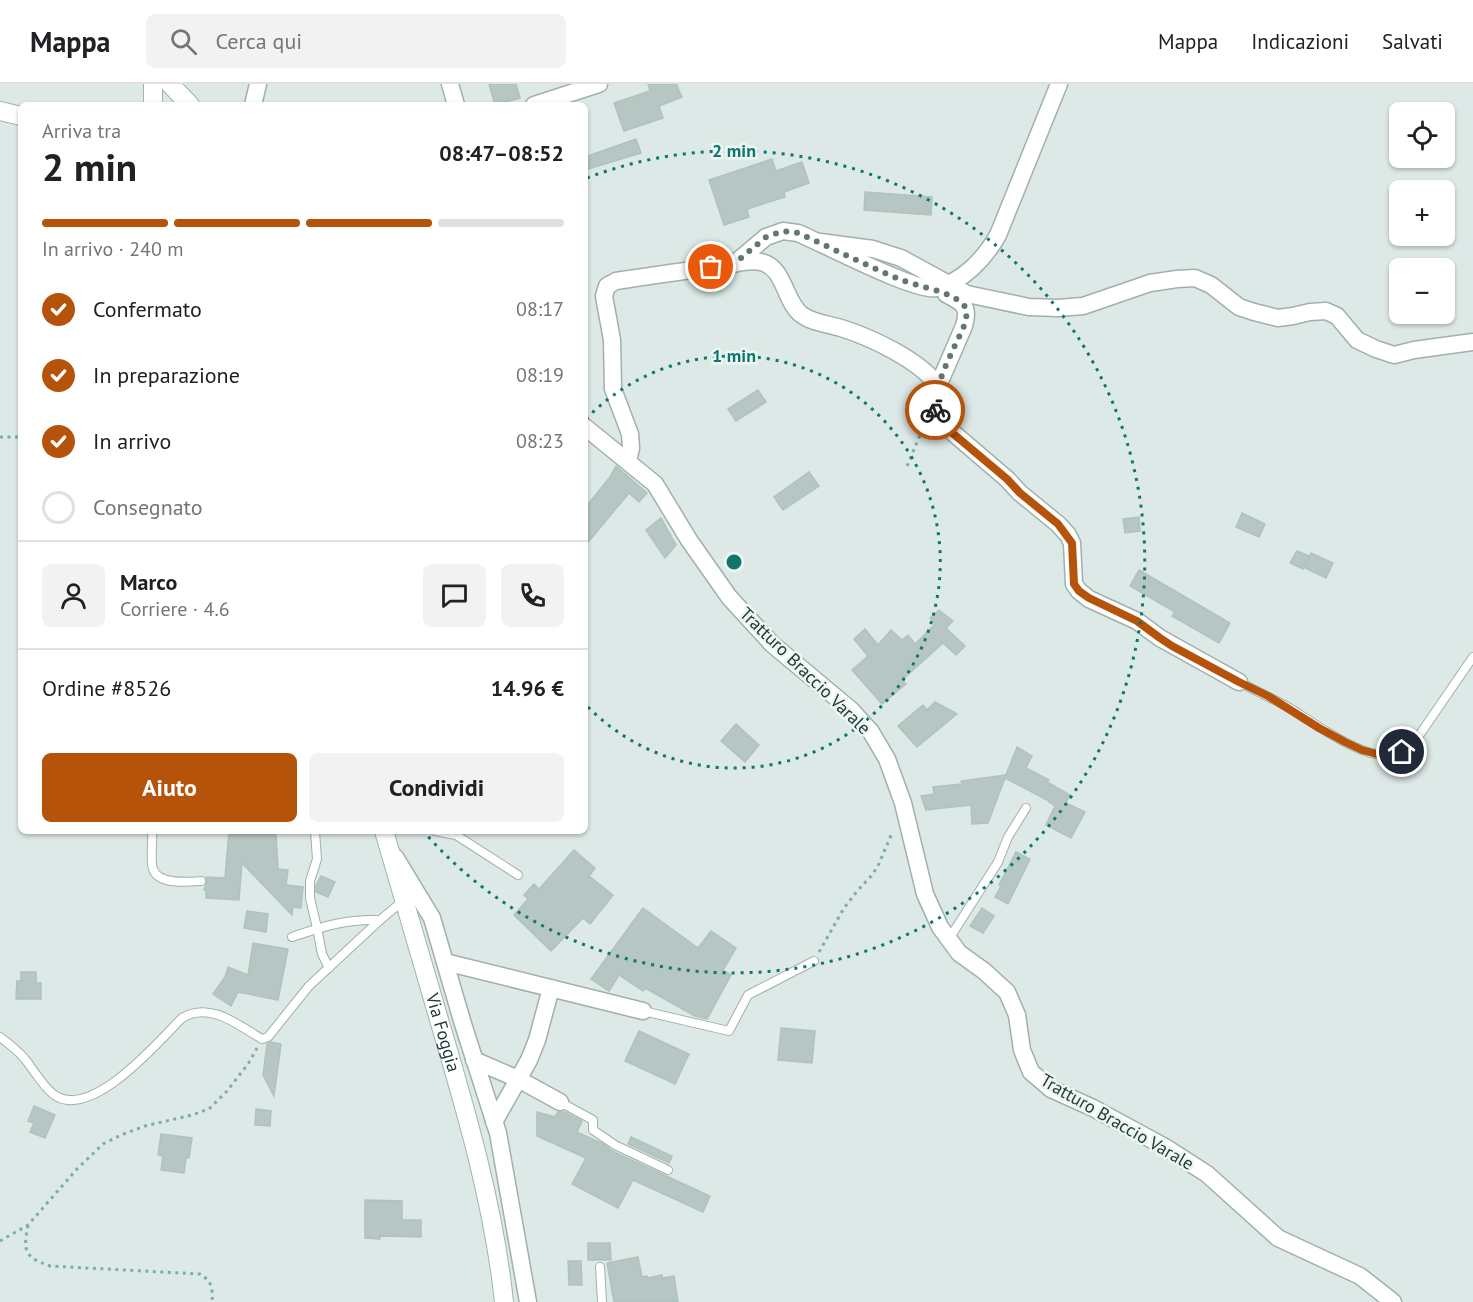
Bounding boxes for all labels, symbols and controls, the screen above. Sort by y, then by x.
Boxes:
search box [146,14,566,68]
text: Mappa [30,23,110,60]
icon: search [167,25,200,58]
text: Cerca qui [215,27,302,55]
text: Mappa [1158,28,1218,55]
text: Indicazioni [1251,28,1349,55]
text: Salvati [1382,28,1443,55]
map controls [1389,102,1455,324]
button: locate [1389,102,1455,168]
text: Arriva tra [42,118,121,144]
text: 08:47–08:52 [439,139,564,167]
text: 2 min [712,139,756,162]
text: 2 min [42,141,137,192]
button: + [1389,180,1455,246]
text: In arrivo · 240 m [42,236,183,262]
pin [685,241,736,292]
icon: bag [694,250,727,283]
button: − [1389,258,1455,324]
icon: check [42,293,75,326]
text: Confermato [93,295,202,323]
text: 08:17 [516,296,564,322]
text: 1 min [712,344,756,367]
icon: check [42,359,75,392]
text: In preparazione [93,361,240,389]
text: 08:19 [516,362,564,388]
courier [905,380,965,440]
icon: bike [919,394,952,427]
icon: check [42,425,75,458]
text: In arrivo [93,427,171,455]
text: 08:23 [516,428,564,454]
text: Consegnato [93,493,203,521]
centre of rings [724,552,744,572]
button: person [42,564,105,627]
button: chat [423,564,486,627]
button: phone [501,564,564,627]
text: Marco [120,568,177,596]
text: Corriere · 4.6 [120,596,230,622]
street label: Tratturo Braccio Varale [735,602,876,739]
text: Ordine #8526 [42,674,171,702]
text: 14.96 € [491,674,564,702]
pin [1376,726,1427,777]
icon: home [1385,735,1418,768]
button: Aiuto [42,753,297,822]
button: Condividi [309,753,564,822]
street label: Via Foggia [421,989,466,1074]
street label: Tratturo Braccio Varale [1036,1068,1198,1175]

